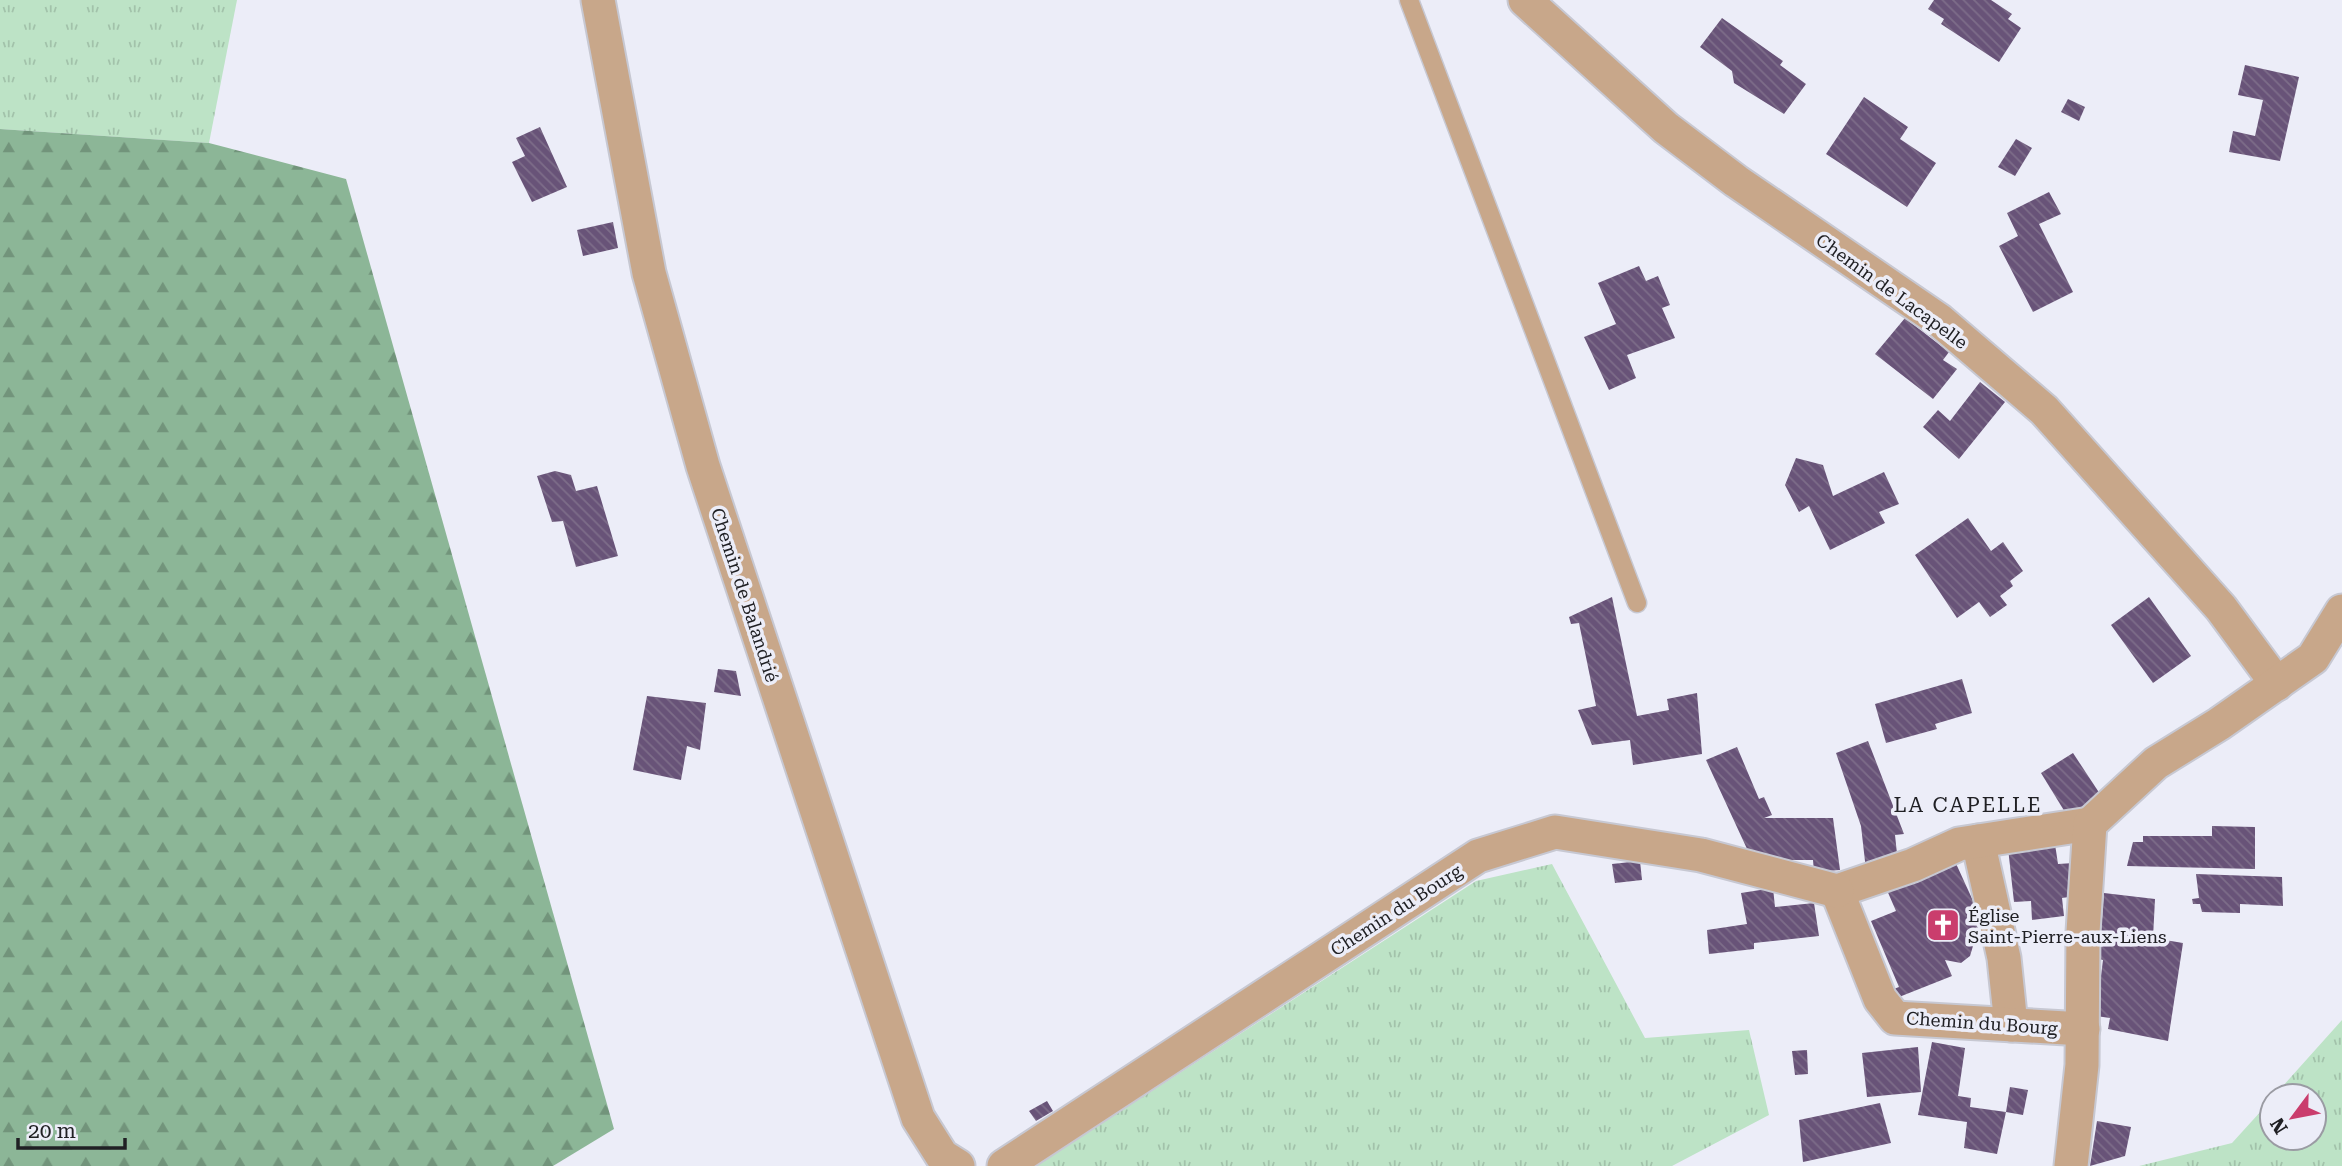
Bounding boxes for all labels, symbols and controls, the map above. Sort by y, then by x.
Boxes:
street label: Chemin de Lacapelle [1812,229,1972,353]
street label: Chemin de Balandrié [707,505,783,685]
district label: LA CAPELLE [1893,793,2043,817]
street label: Chemin du Bourg [1327,859,1466,960]
place label: Église Saint-Pierre-aux-Liens [1968,905,2167,947]
church icon: Église Saint-Pierre-aux-Liens [1924,906,1962,944]
street label: Chemin du Bourg [1906,1007,2059,1039]
north arrow [2258,1082,2328,1152]
scale bar [18,1106,124,1150]
text: N [2265,1113,2293,1138]
text: 20 m [28,1119,76,1143]

